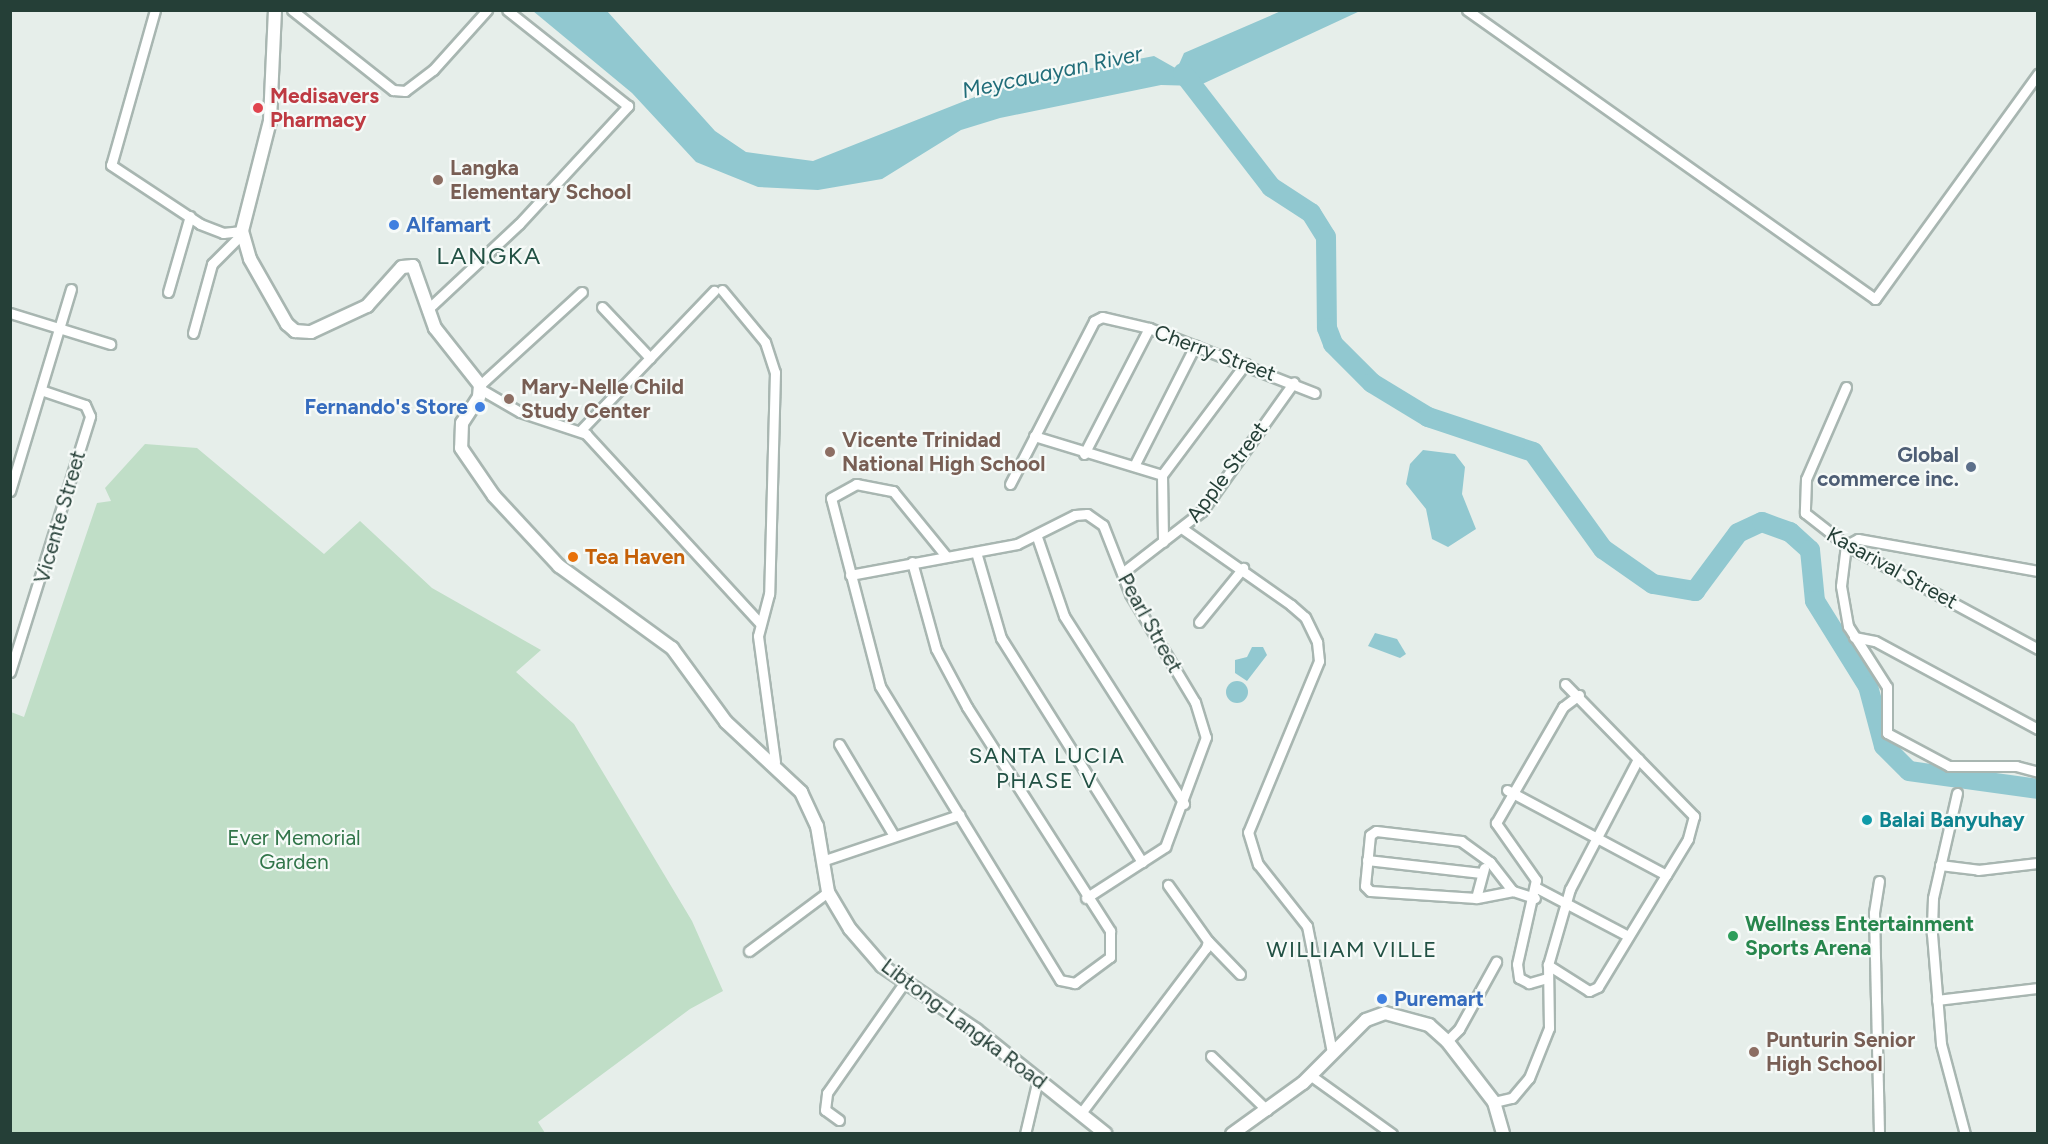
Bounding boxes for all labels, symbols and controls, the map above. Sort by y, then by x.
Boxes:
water label: Meycauayan River [959,40,1145,104]
place label: Medisavers Pharmacy [270,83,379,133]
marker: Medisavers Pharmacy [251,101,265,115]
place label: Langka Elementary School [450,155,631,205]
marker: Langka Elementary School [431,173,445,187]
place label: Alfamart [406,212,491,238]
marker: Alfamart [387,218,401,232]
district label: LANGKA [436,242,542,270]
street label: Cherry Street [1151,319,1279,387]
place label: Mary-Nelle Child Study Center [521,374,684,424]
marker: Mary-Nelle Child Study Center [502,392,516,406]
place label: Fernando's Store [304,394,468,420]
marker: Fernando's Store [473,400,487,414]
street label: Apple Street [1181,417,1273,527]
place label: Vicente Trinidad National High School [842,427,1045,477]
place label: Global commerce inc. [1817,442,1959,492]
marker: Vicente Trinidad National High School [823,445,837,459]
street label: Vicente Street [29,448,91,586]
marker: Global commerce inc. [1964,460,1978,474]
street label: Kasarival Street [1822,522,1962,614]
place label: Tea Haven [585,544,685,570]
marker: Tea Haven [566,550,580,564]
street label: Pearl Street [1112,569,1188,677]
district label: SANTA LUCIA PHASE V [969,742,1125,794]
place label: Balai Banyuhay [1879,807,2025,833]
marker: Balai Banyuhay [1860,813,1874,827]
park label: Ever Memorial Garden [227,825,361,875]
place label: Wellness Entertainment Sports Arena [1745,911,1974,961]
marker: Wellness Entertainment Sports Arena [1726,929,1740,943]
district label: WILLIAM VILLE [1266,937,1438,963]
street label: Libtong-Langka Road [876,954,1052,1094]
place label: Puremart [1394,986,1484,1012]
marker: Puremart [1375,992,1389,1006]
place label: Punturin Senior High School [1766,1027,1915,1077]
marker: Punturin Senior High School [1747,1045,1761,1059]

